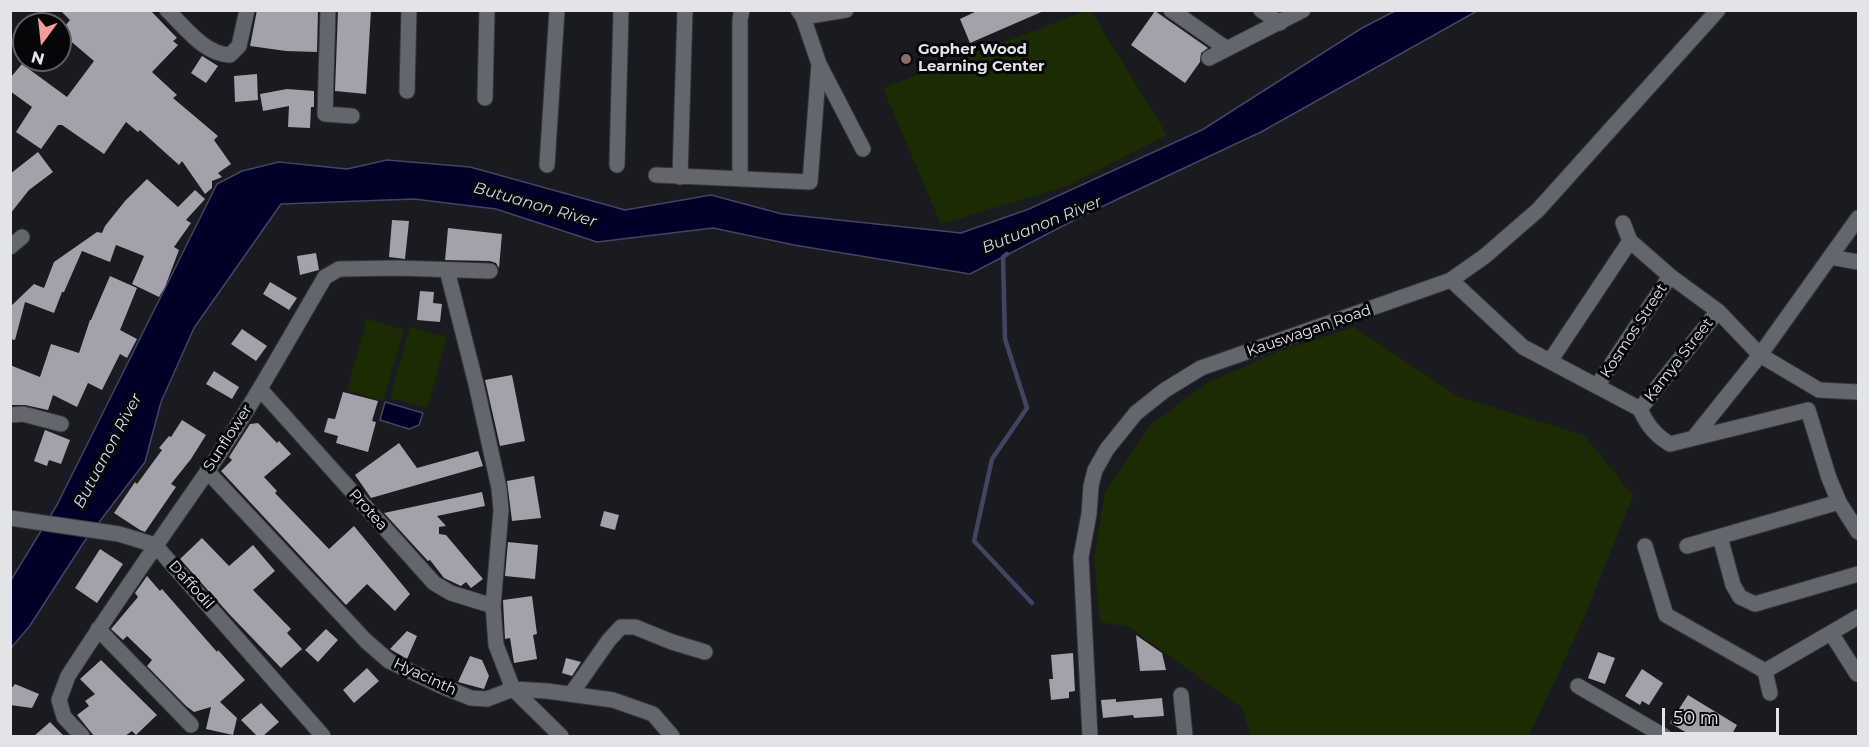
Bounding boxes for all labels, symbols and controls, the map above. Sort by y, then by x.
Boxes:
north arrow [12,12,72,72]
place label: Gopher Wood Learning Center [918,41,1045,76]
text: N [29,47,46,69]
marker: Gopher Wood Learning Center [899,52,913,66]
water label: Butuanon River [471,178,599,232]
water label: Butuanon River [979,192,1105,258]
street label: Kosmos Street [1597,280,1671,382]
street label: Kauswagan Road [1244,301,1374,361]
street label: Kamya Street [1641,315,1717,405]
water label: Butuanon River [70,390,146,512]
street label: Sunflower [200,401,256,475]
street label: Protea [345,486,391,534]
street label: Daffodil [165,557,217,613]
street label: Hyacinth [391,655,459,699]
scale bar [1665,696,1782,734]
text: 50 m [1673,707,1719,729]

